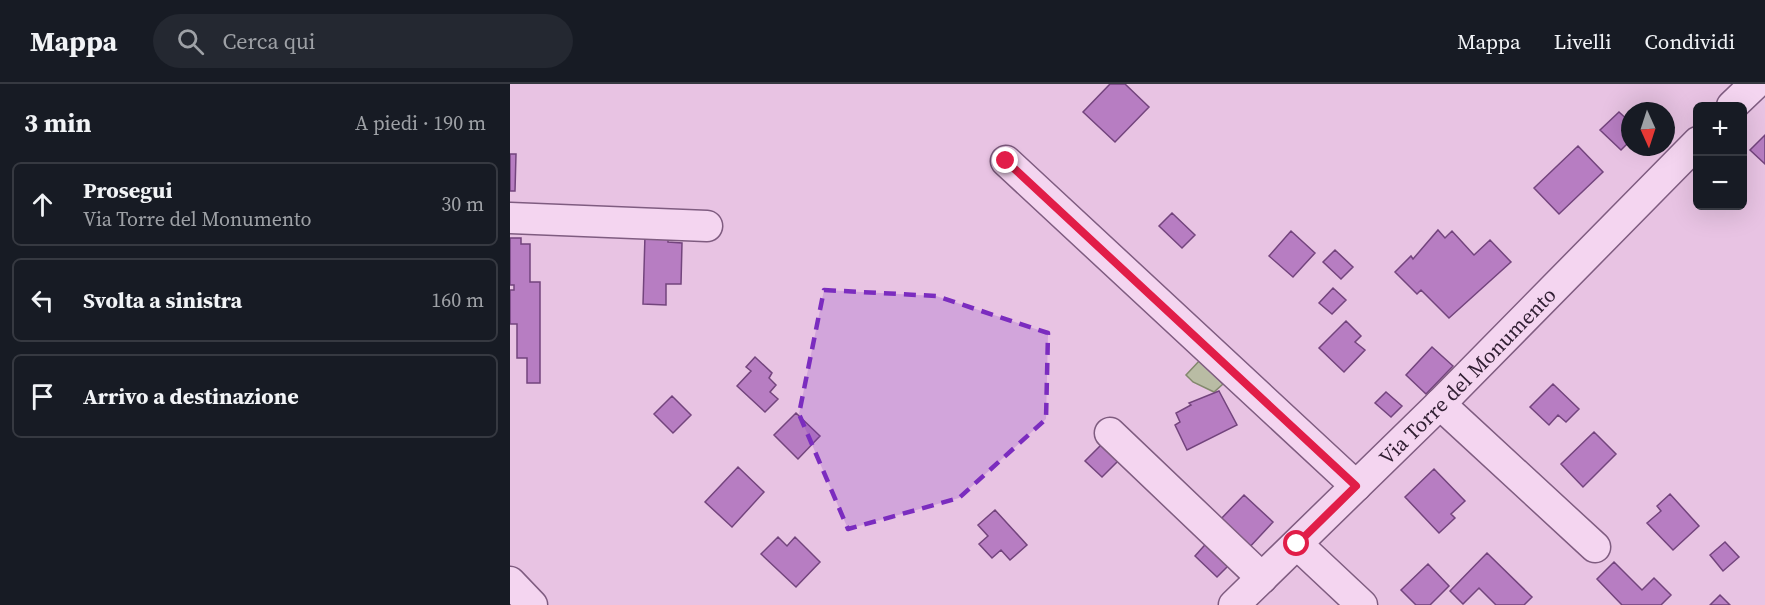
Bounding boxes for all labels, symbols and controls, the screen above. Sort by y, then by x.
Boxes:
search box [153,14,573,68]
text: Mappa [30,22,117,60]
icon: search [174,25,207,58]
text: Cerca qui [222,26,315,56]
text: Mappa [1457,27,1521,56]
text: Livelli [1554,27,1612,56]
text: Condividi [1645,27,1735,56]
north arrow [1621,102,1675,156]
map controls [1693,102,1747,210]
button: + [1693,102,1747,156]
text: 3 min [24,105,91,141]
text: A piedi · 190 m [355,109,486,137]
route end [992,147,1018,173]
button: − [1693,156,1747,210]
text: Prosegui [83,175,172,205]
icon: ahead [26,188,59,221]
text: 30 m [441,190,484,218]
text: Via Torre del Monumento [83,205,312,233]
street label: Via Torre del Monumento [1372,280,1562,471]
icon: left [26,284,59,317]
text: Svolta a sinistra [83,285,242,315]
text: 160 m [431,286,484,314]
icon: arrive [26,380,59,413]
text: Arrivo a destinazione [83,381,299,411]
route start [1283,530,1309,556]

